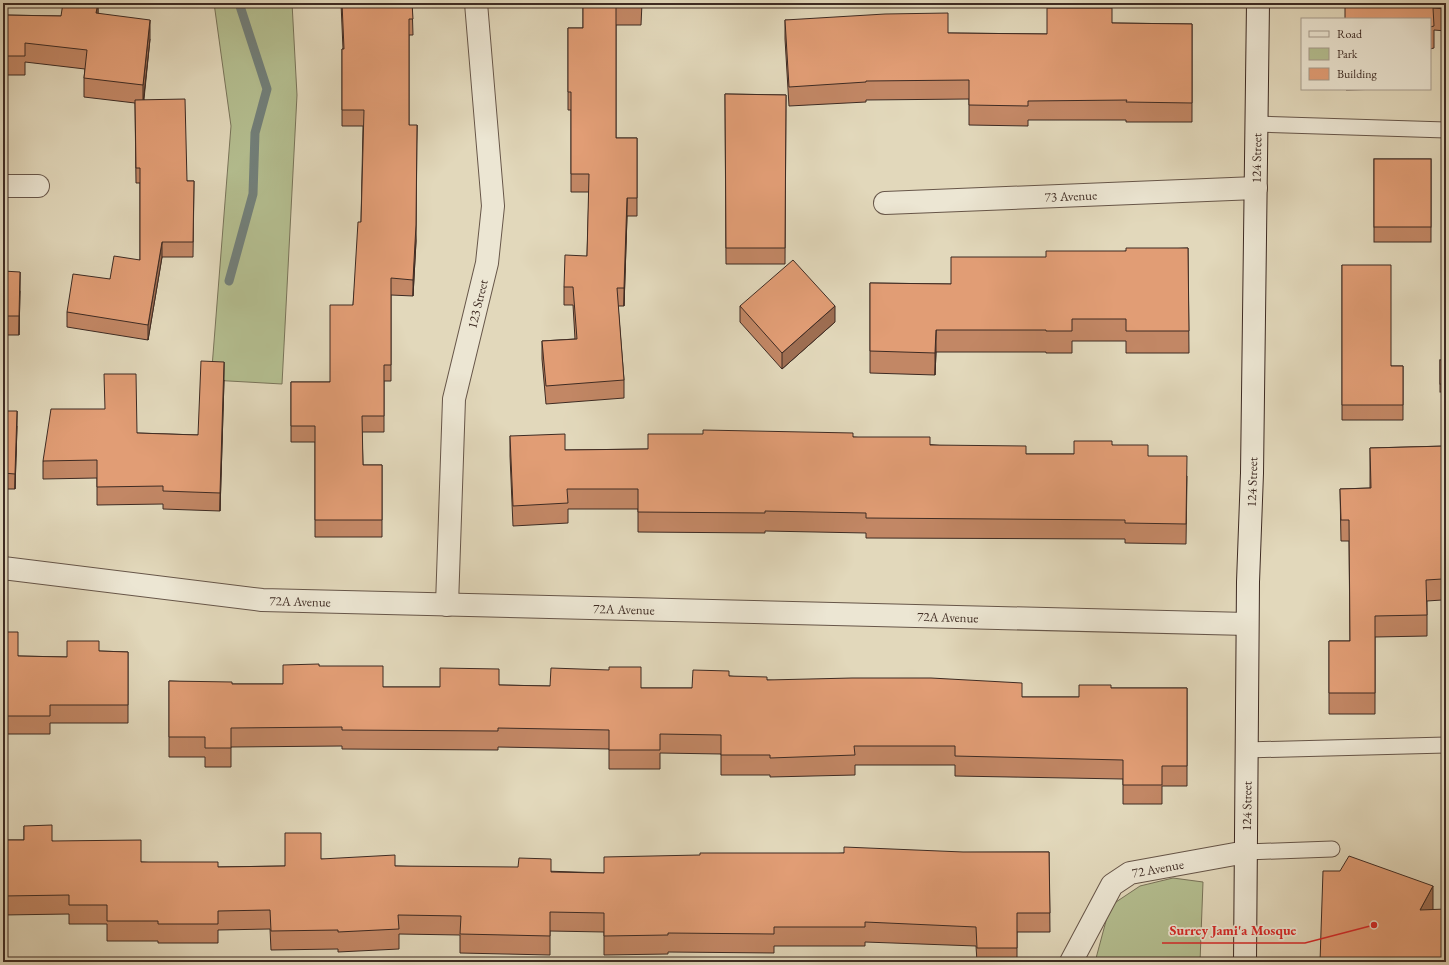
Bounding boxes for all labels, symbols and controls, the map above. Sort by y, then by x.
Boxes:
legend [1301,18,1431,90]
text: Road [1337,26,1363,42]
text: Park [1337,46,1358,62]
text: Building [1337,66,1378,82]
street label: 124 Street [1247,133,1265,183]
street label: 73 Avenue [1044,186,1097,205]
street label: 123 Street [463,278,491,330]
street label: 124 Street [1242,457,1261,507]
street label: 72A Avenue [269,592,331,610]
street label: 72A Avenue [593,600,655,618]
street label: 72A Avenue [917,607,979,626]
street label: 124 Street [1238,781,1255,831]
street label: 72 Avenue [1130,855,1185,881]
callout: Surrey Jami'a Mosque [1162,917,1305,943]
text: Surrey Jami'a Mosque [1170,921,1297,939]

